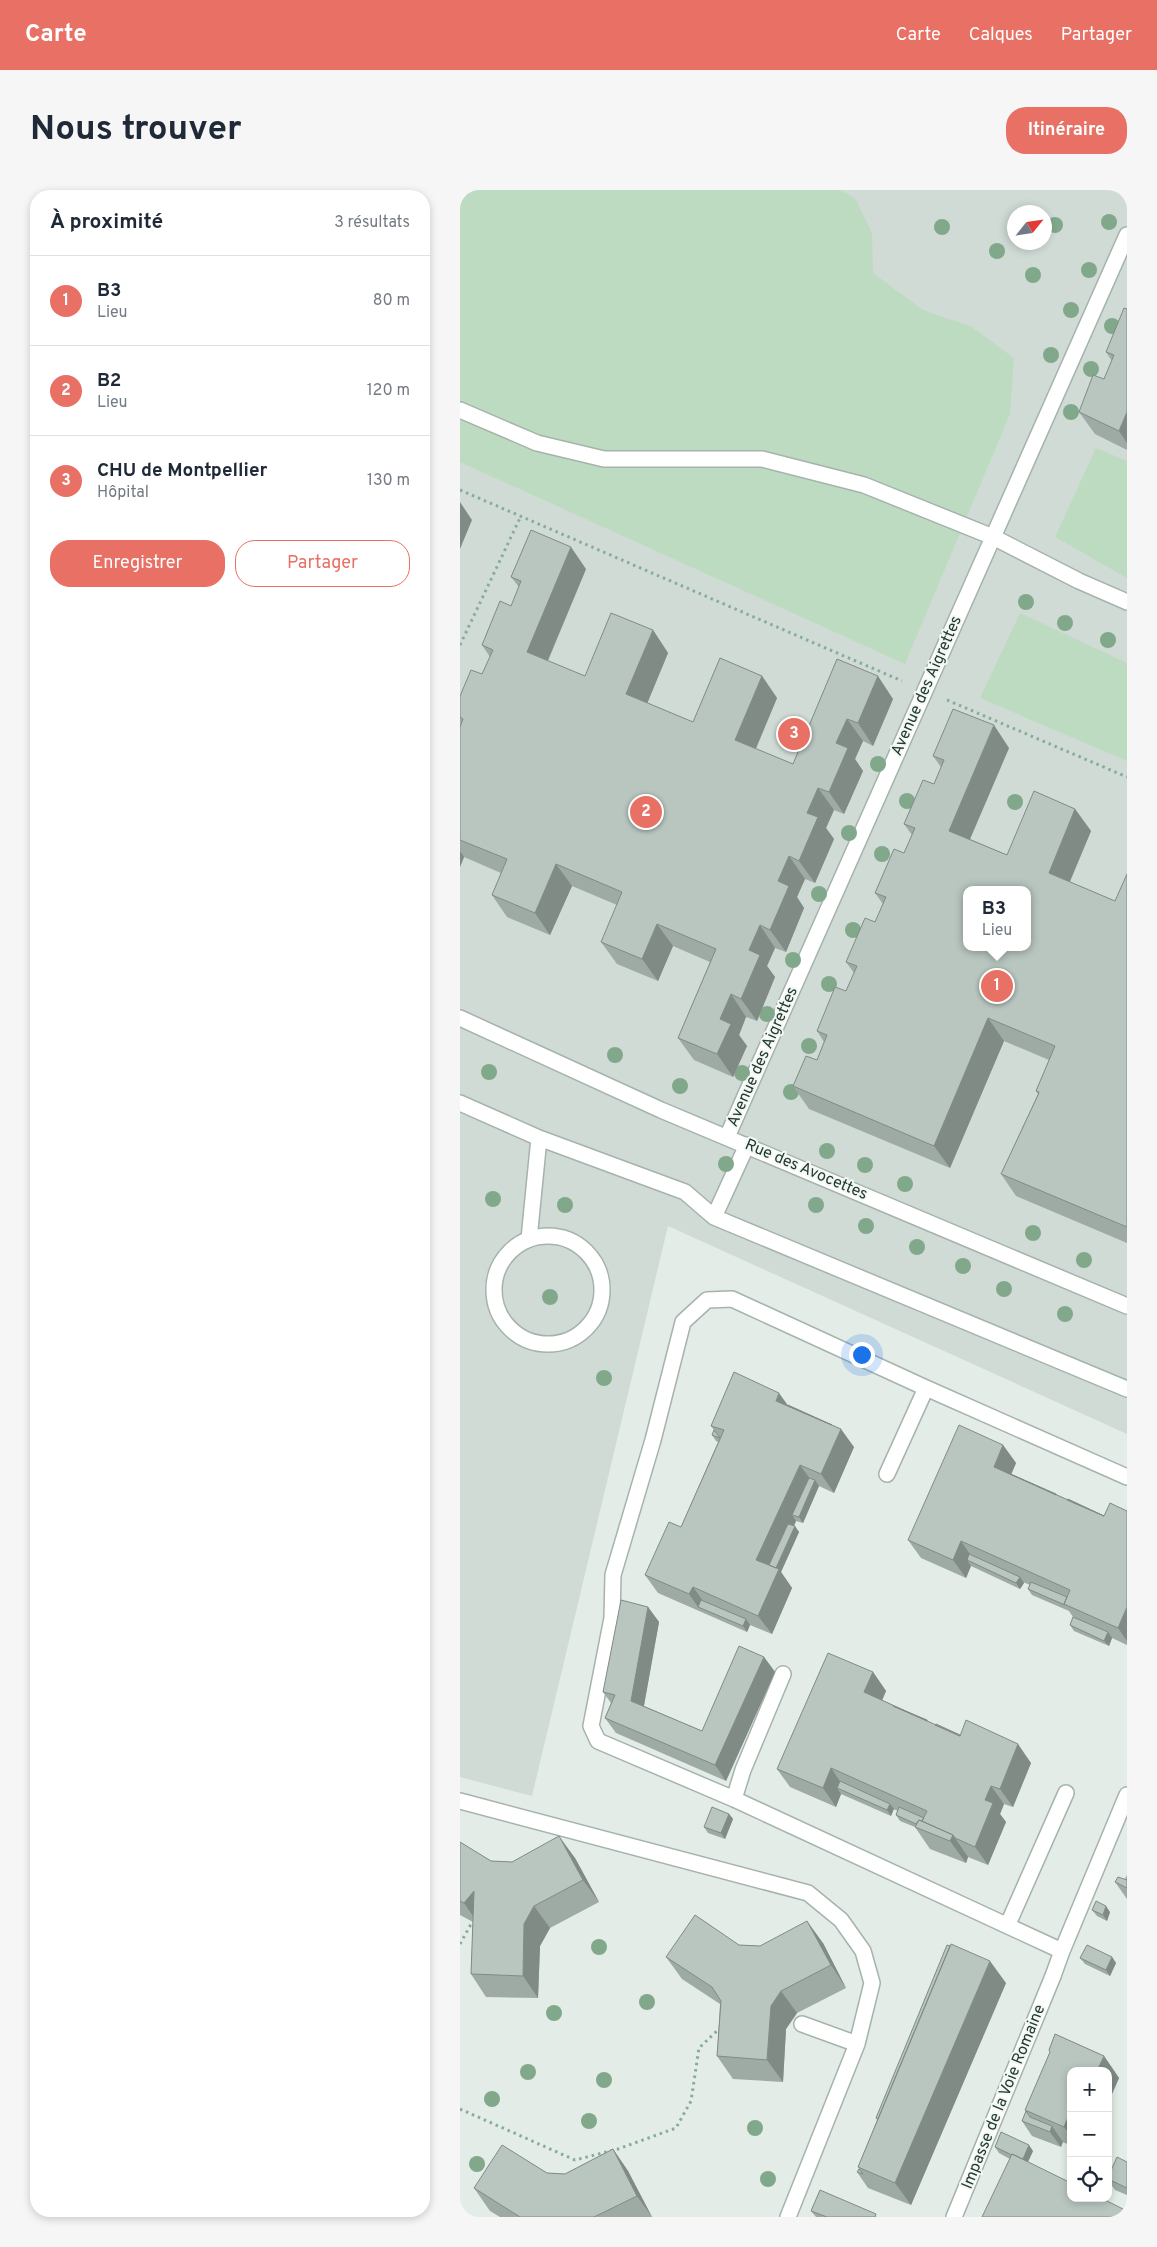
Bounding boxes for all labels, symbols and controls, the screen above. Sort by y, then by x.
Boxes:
text: Carte [25,20,87,50]
text: Carte [896,24,941,47]
text: Calques [969,24,1033,47]
text: Partager [1061,24,1132,47]
button: Itinéraire [1006,107,1127,154]
text: Nous trouver [30,108,242,152]
north arrow [1007,205,1052,250]
text: À proximité [50,209,163,236]
text: 3 résultats [334,213,410,233]
text: B3 [97,279,122,303]
text: 1 [63,291,69,311]
text: 80 m [373,291,410,311]
text: Lieu [97,303,128,323]
text: B2 [97,369,121,393]
text: 2 [61,381,71,401]
text: 120 m [367,381,410,401]
text: Lieu [97,393,128,413]
text: CHU de Montpellier [97,459,268,483]
text: 3 [61,471,71,491]
text: 130 m [367,471,410,491]
text: Hôpital [97,483,149,503]
button: Enregistrer [50,540,225,587]
button: Partager [235,540,410,587]
street label: Avenue des Aigrettes [887,613,967,759]
pin: 3 [778,715,810,753]
pin: 2 [630,793,662,831]
popup [963,886,1031,951]
text: B3 [982,897,1006,921]
text: Lieu [982,921,1012,941]
pin: 1 [981,967,1013,1005]
street label: Avenue des Aigrettes [723,984,803,1130]
street label: Rue des Avocettes [742,1135,870,1205]
your location [849,1342,875,1368]
street label: Impasse de la Voie Romaine [958,2002,1050,2192]
map controls [1067,2067,1112,2202]
button: + [1067,2067,1112,2112]
button: − [1067,2112,1112,2157]
button: locate [1067,2157,1112,2202]

